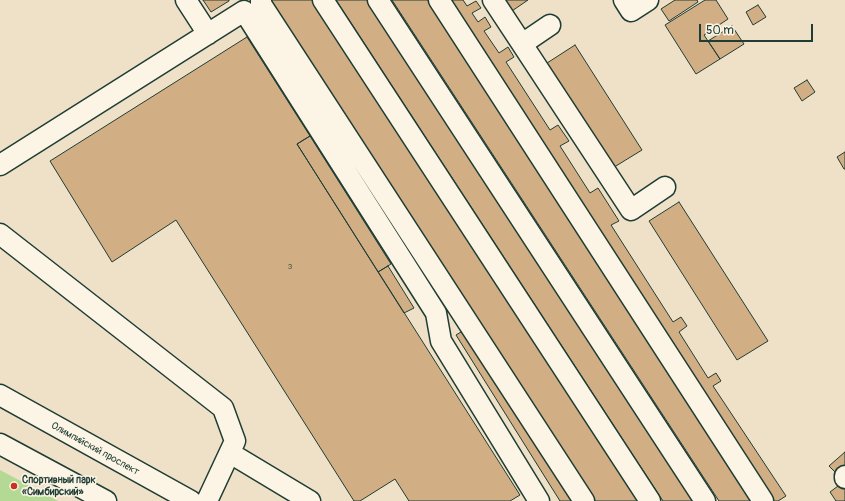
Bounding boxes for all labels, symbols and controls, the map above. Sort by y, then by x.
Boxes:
scale bar [701,16,815,42]
text: 50 m [706,23,734,38]
house number: 3 [288,262,292,272]
street label: Олимпийский проспект [49,420,141,478]
place label: Спортивный парк «Симбирский» [22,474,96,498]
marker: Спортивный парк «Симбирский» [9,481,19,491]

